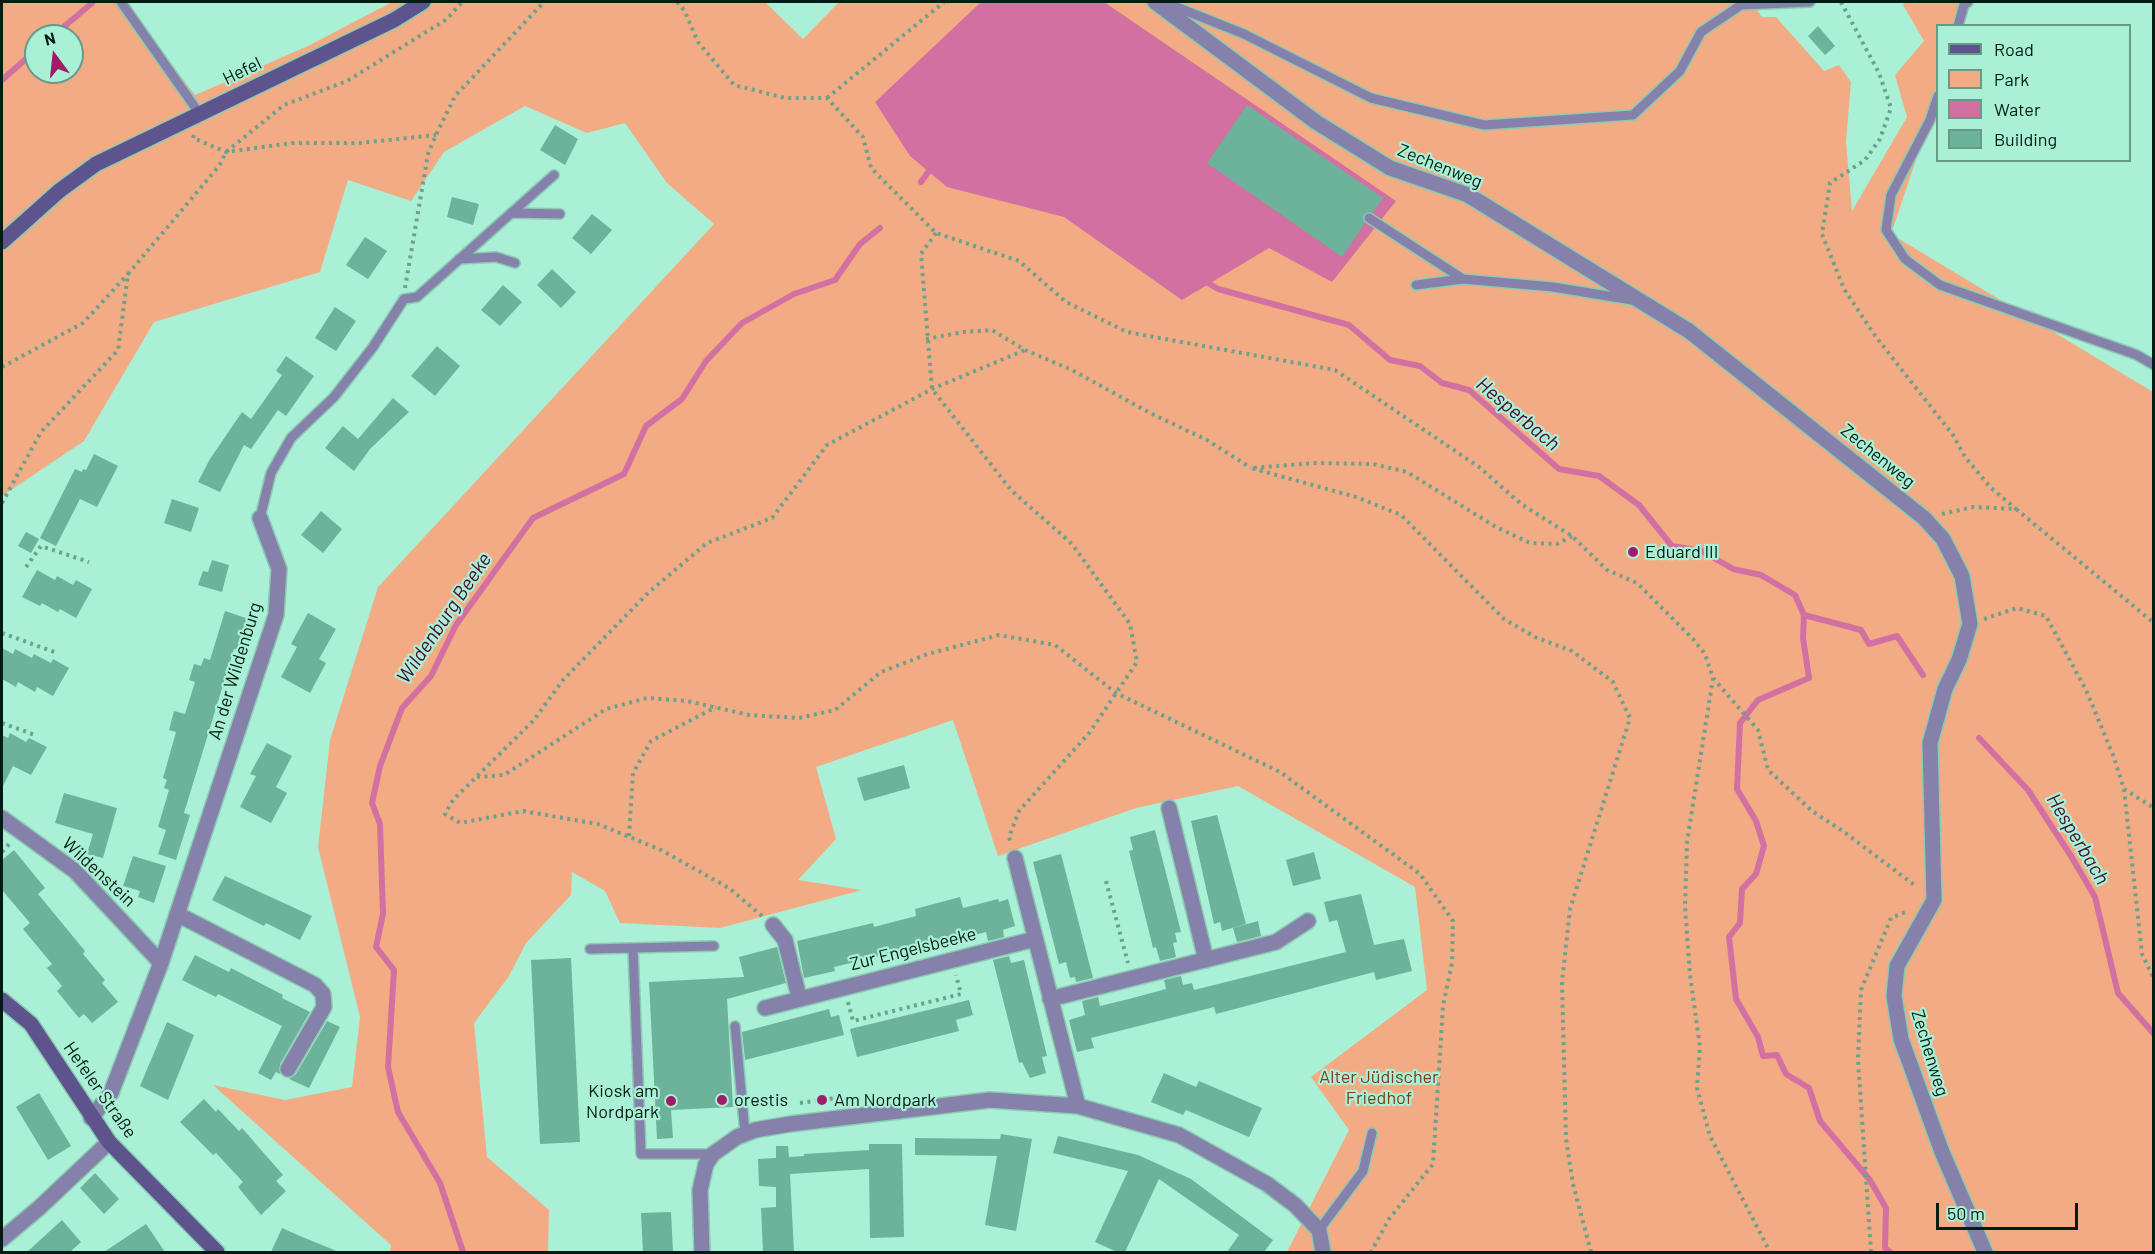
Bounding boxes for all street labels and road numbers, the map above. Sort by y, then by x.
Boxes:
street label: Hefel [219,52,265,90]
street label: Zechenweg [1394,139,1486,193]
street label: Zechenweg [1836,419,1920,493]
street label: An der Wildenburg [204,600,266,742]
street label: Wildenstein [58,833,140,911]
street label: Zur Engelsbeeke [848,923,978,975]
street label: Zechenweg [1907,1007,1953,1099]
street label: Hefeler Straße [59,1038,141,1142]

